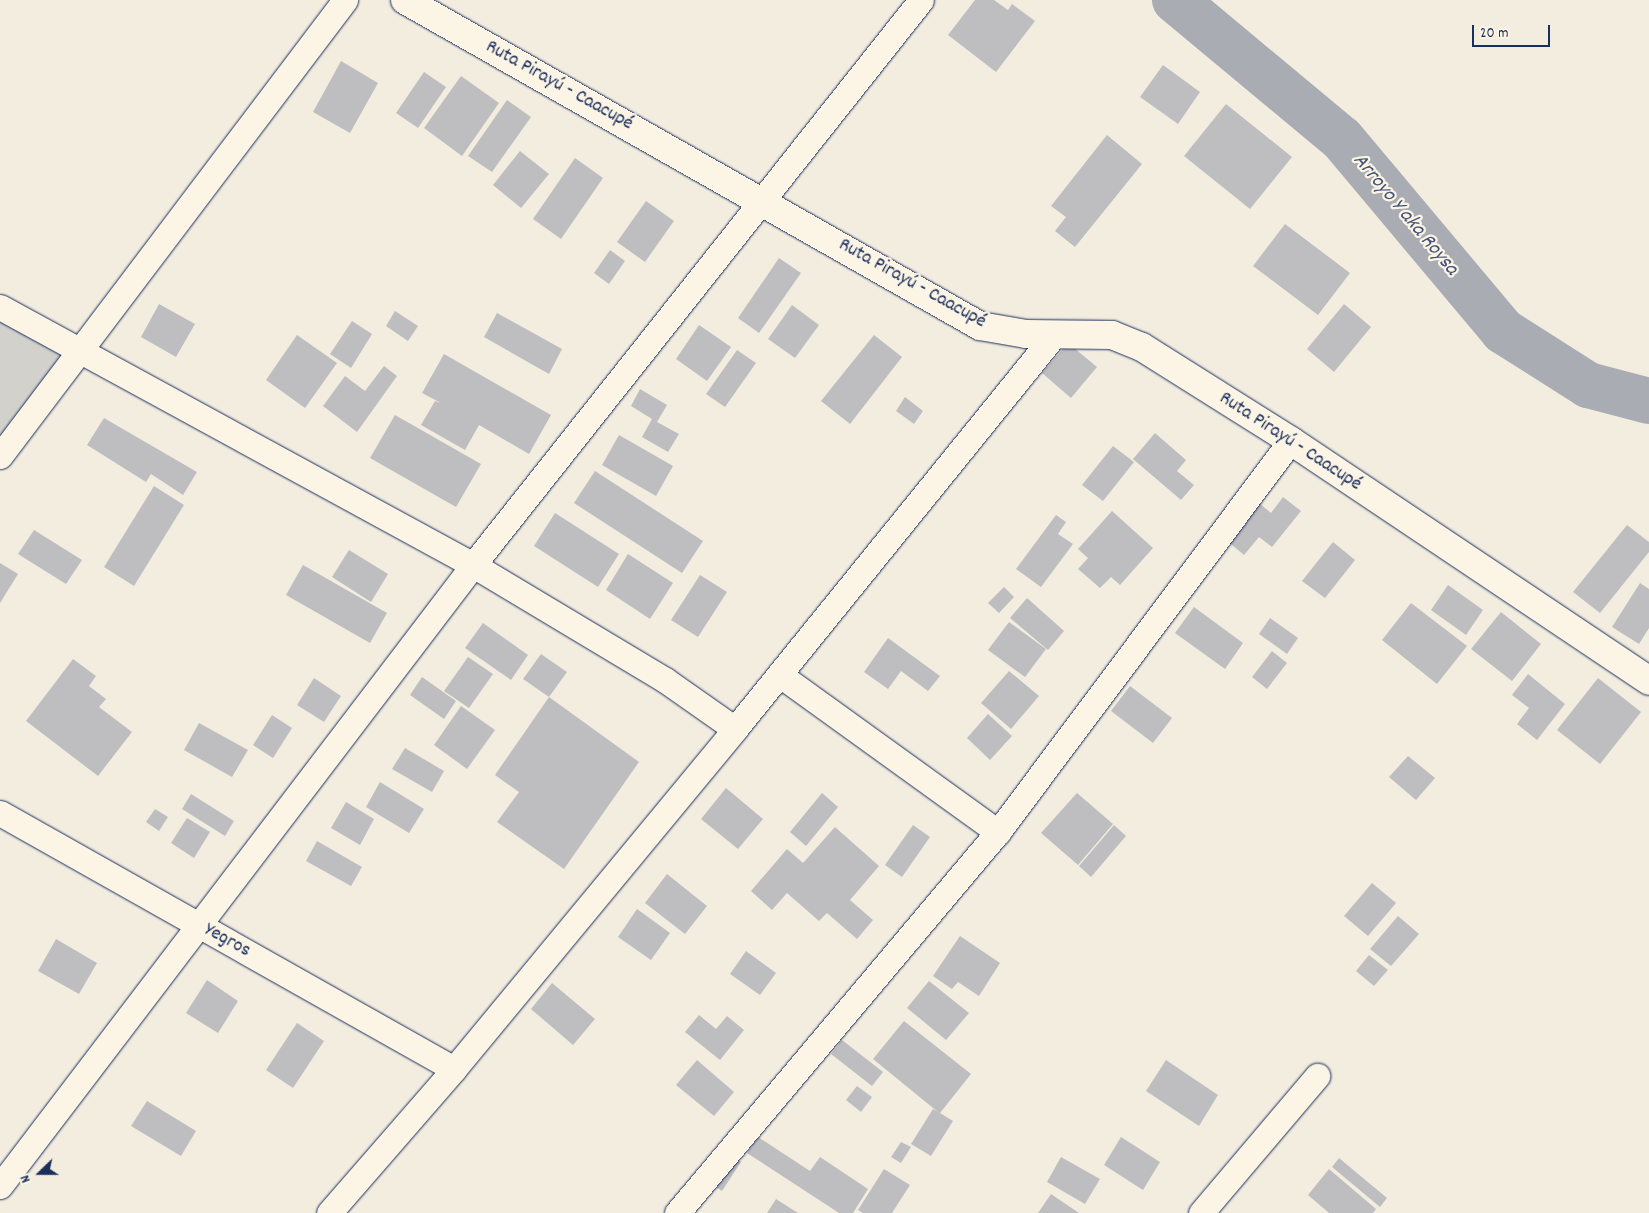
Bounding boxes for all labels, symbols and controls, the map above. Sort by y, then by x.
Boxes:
scale bar [1474,15,1552,47]
text: 20 m [1480,23,1508,45]
street label: Ruta Pirayú - Caacupé [481,35,637,137]
water label: Arroyo Y aka Roysa [1347,149,1463,281]
street label: Ruta Pirayú - Caacupé [834,233,990,335]
street label: Ruta Pirayú - Caacupé [1214,387,1366,497]
street label: Yegros [199,918,255,964]
north arrow [15,1148,65,1198]
text: N [16,1172,37,1186]

